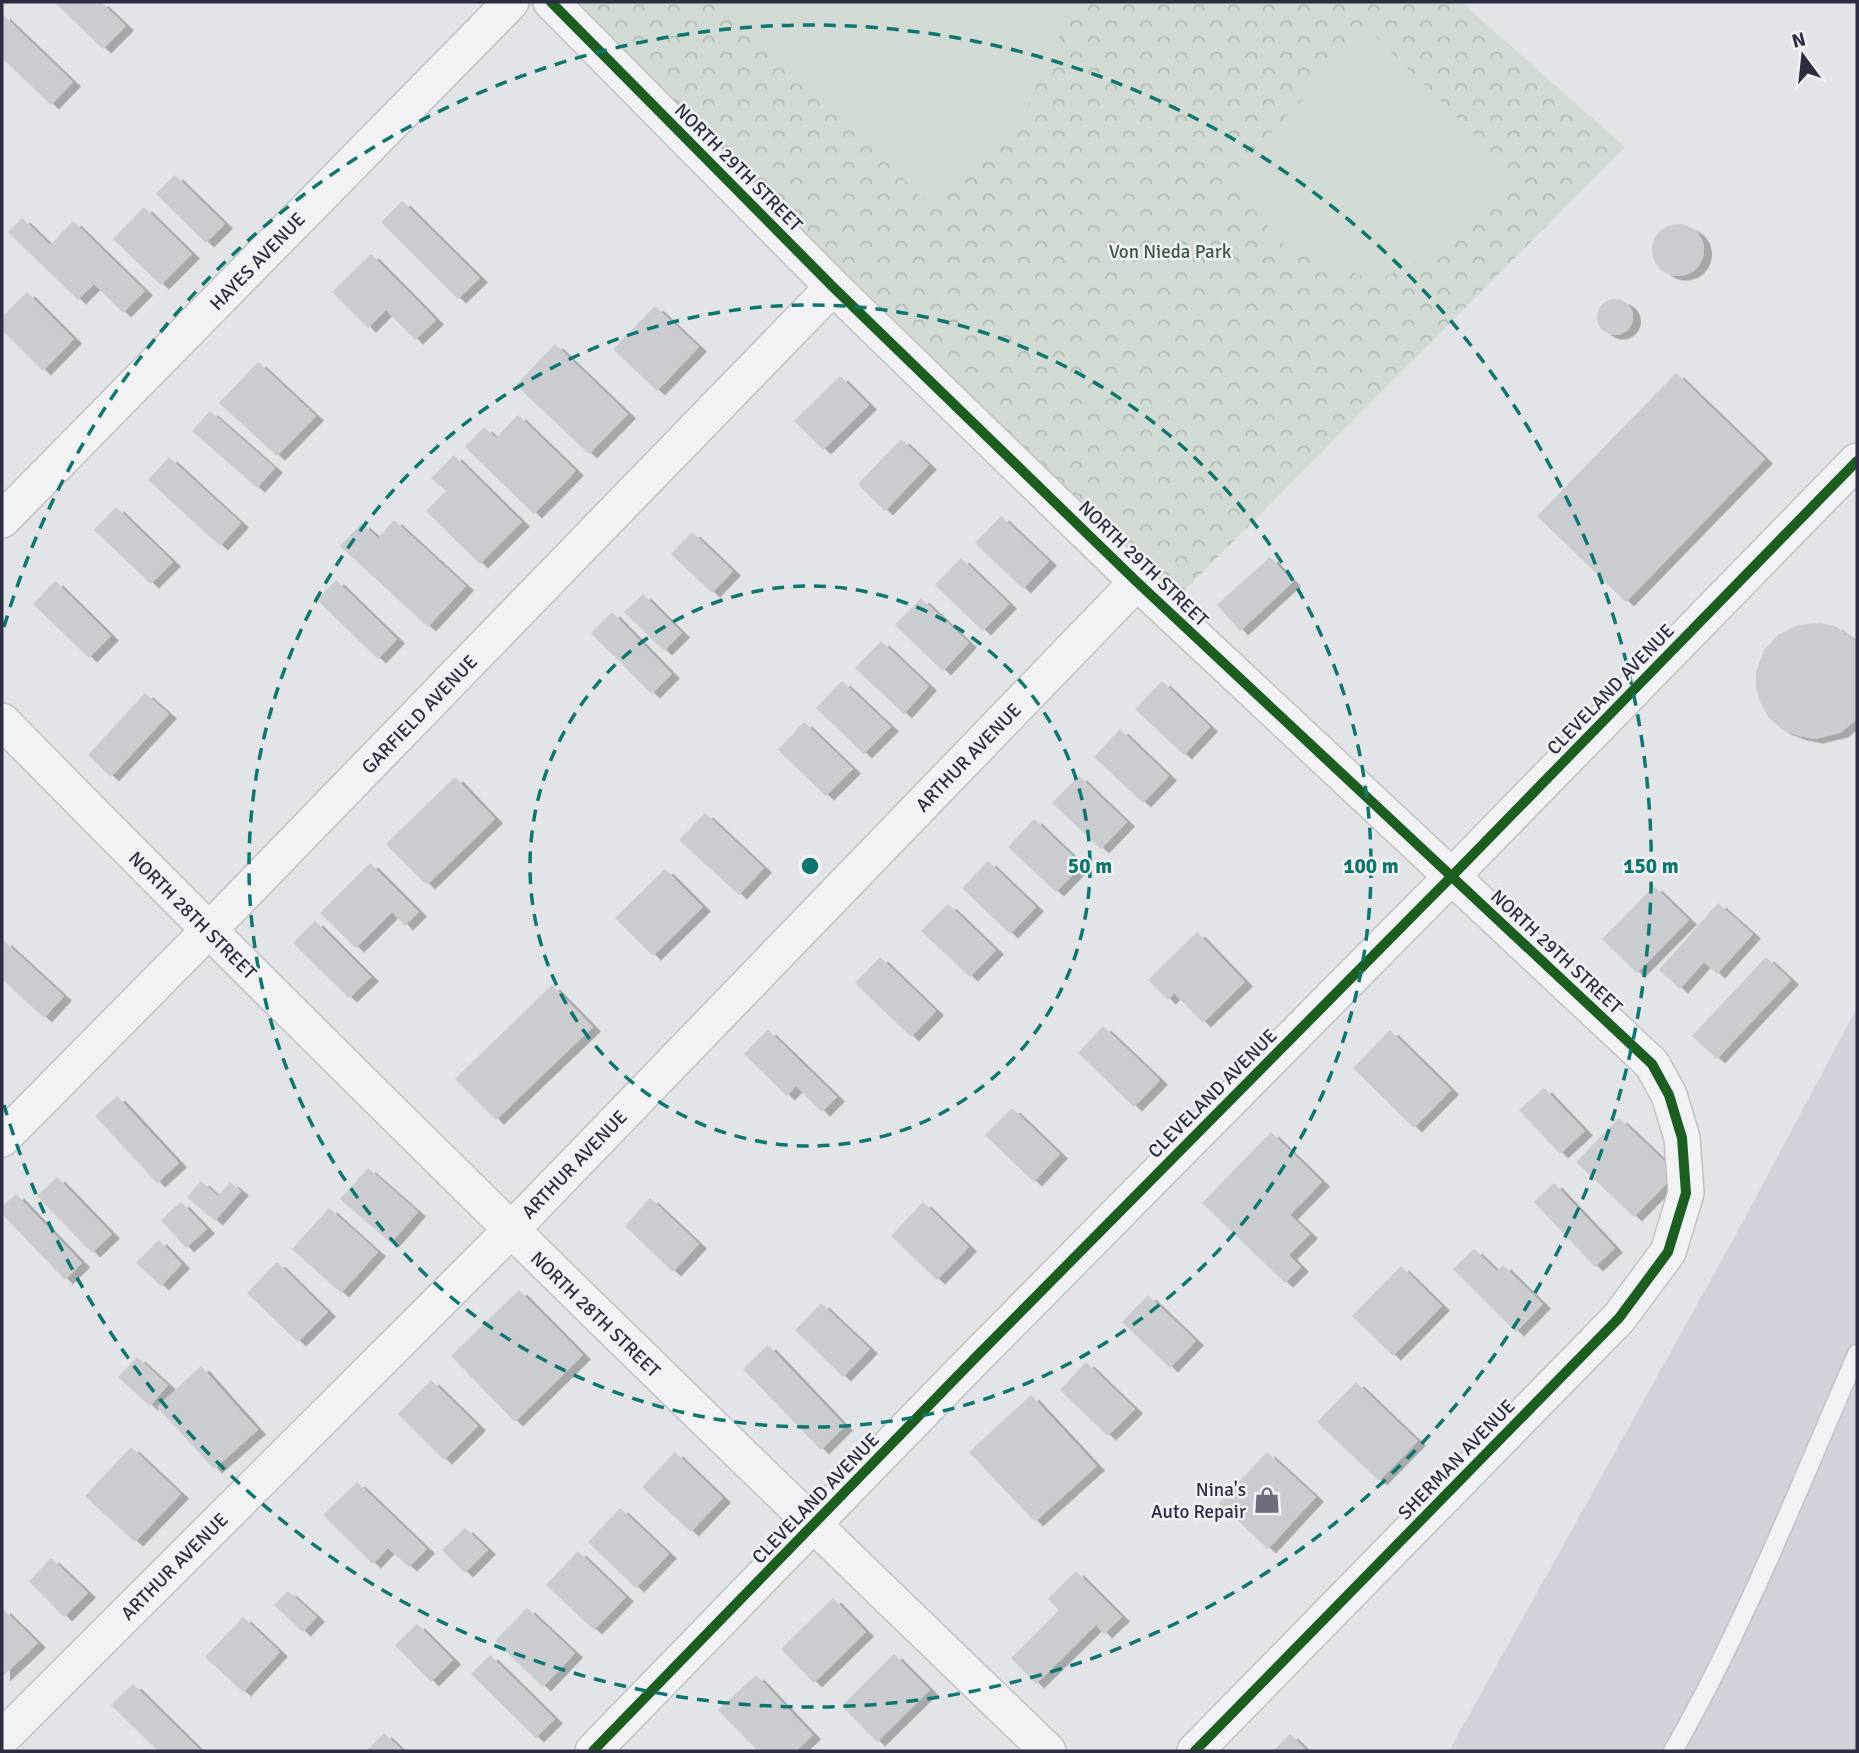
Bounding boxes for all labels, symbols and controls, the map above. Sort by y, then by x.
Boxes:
north arrow [1768,21,1838,91]
text: N [1789,27,1808,54]
street label: NORTH 29TH STREET [669,99,808,237]
street label: HAYES AVENUE [205,208,311,316]
park label: Von Nieda Park [1109,240,1232,264]
street label: NORTH 29TH STREET [1073,496,1214,632]
street label: CLEVELAND AVENUE [1542,619,1679,760]
street label: GARFIELD AVENUE [357,650,483,779]
street label: ARTHUR AVENUE [911,698,1027,817]
street label: NORTH 28TH STREET [123,847,262,985]
text: 50 m [1068,853,1112,879]
text: 100 m [1343,853,1399,879]
text: 150 m [1623,853,1679,879]
centre of rings [798,854,822,878]
street label: NORTH 29TH STREET [1485,884,1628,1019]
street label: CLEVELAND AVENUE [1143,1024,1282,1163]
street label: ARTHUR AVENUE [517,1105,633,1224]
street label: NORTH 28TH STREET [525,1247,666,1383]
street label: SHERMAN AVENUE [1393,1394,1520,1525]
street label: CLEVELAND AVENUE [747,1428,884,1569]
place label: Nina's Auto Repair [1151,1478,1246,1524]
shop icon: Nina's Auto Repair [1252,1485,1282,1515]
street label: ARTHUR AVENUE [116,1508,233,1625]

